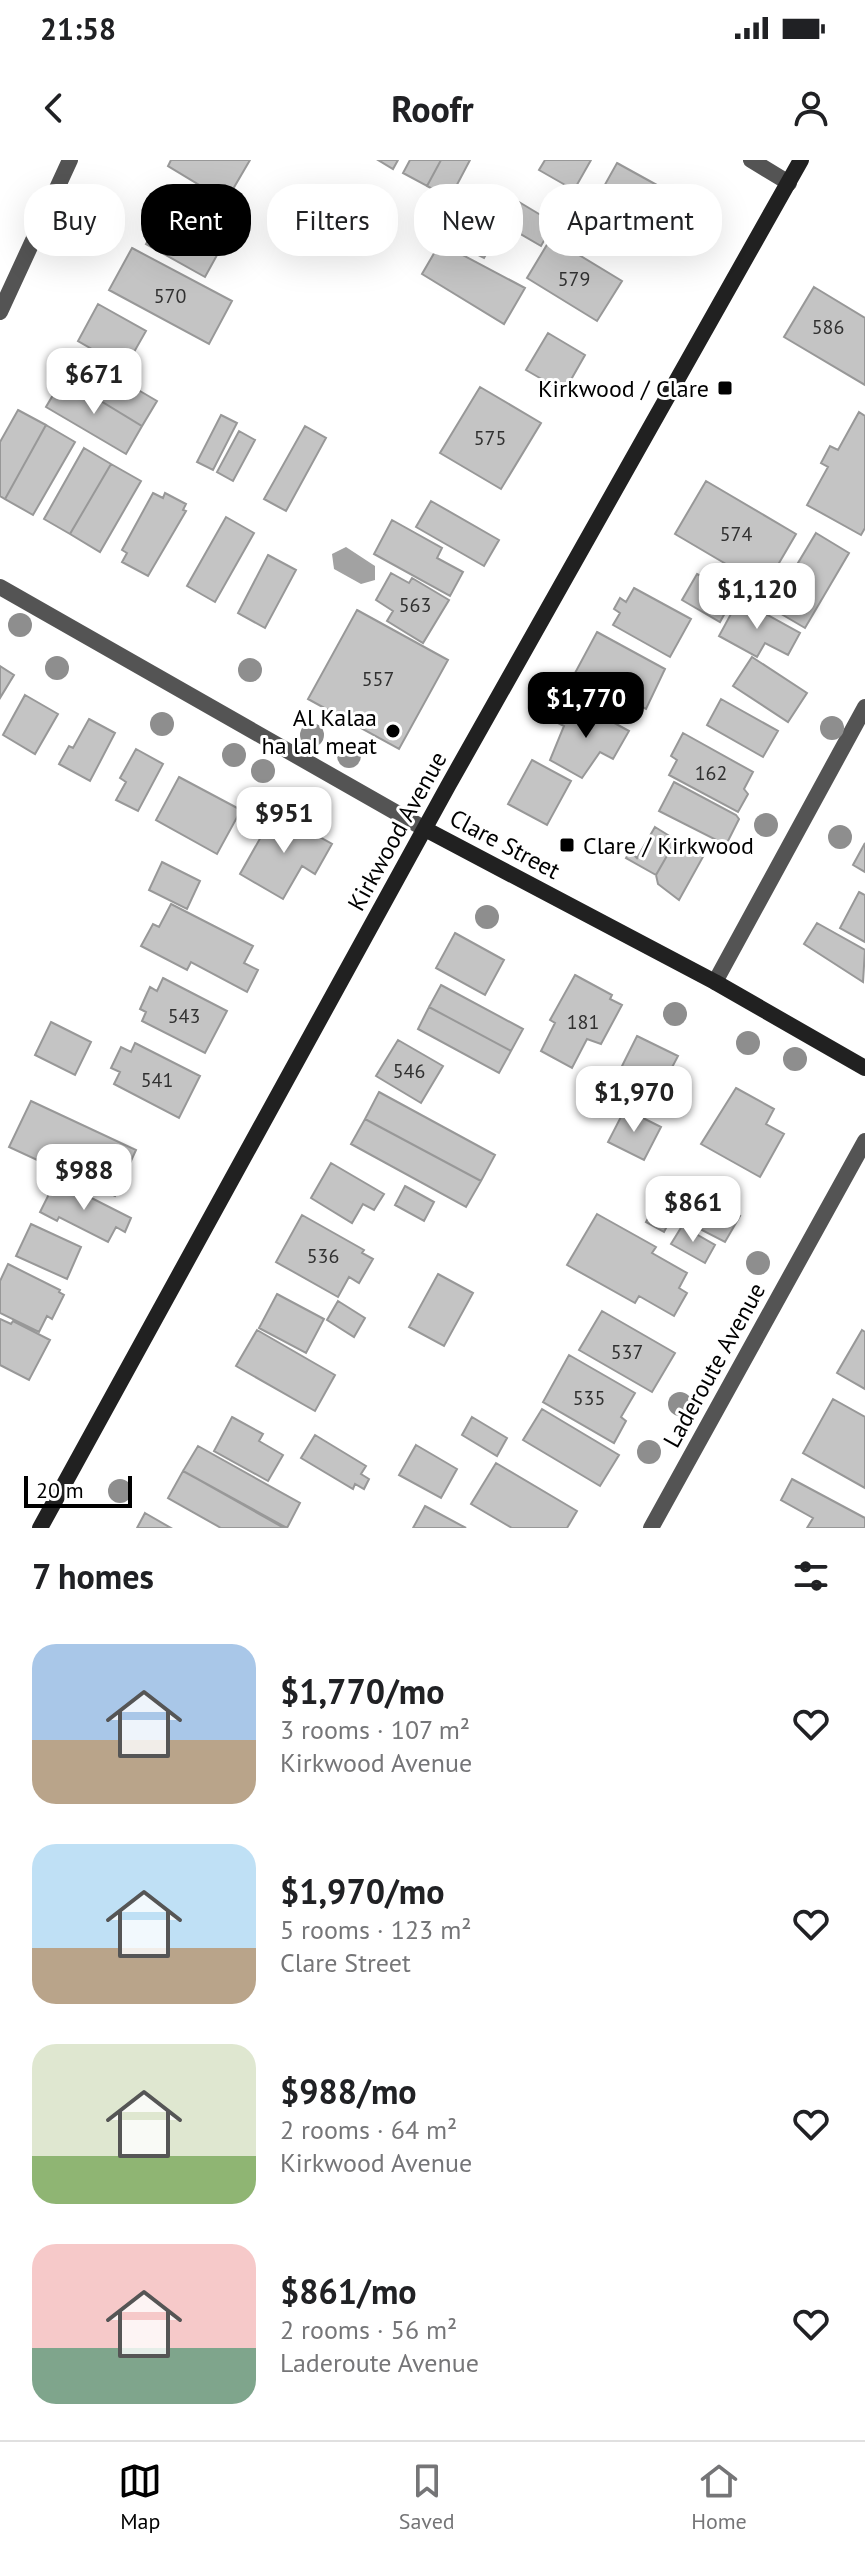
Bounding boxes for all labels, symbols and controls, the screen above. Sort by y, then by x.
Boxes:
text: 21:58 [40,9,116,48]
text: Roofr [391,85,474,132]
icon: back [32,86,76,130]
icon: person [789,86,833,130]
chip: Buy [24,184,125,256]
chip: Rent [141,184,251,256]
chip: Filters [267,184,398,256]
chip: New [414,184,523,256]
chip: Apartment [539,184,722,256]
house number: 579 [558,266,590,292]
house number: 570 [154,283,186,309]
house number: 586 [812,314,844,340]
pin: $671 [47,348,141,416]
text: $671 [65,357,123,390]
place label: Kirkwood / Clare [538,373,709,404]
marker: Kirkwood / Clare [716,379,734,397]
house number: 575 [474,425,506,451]
house number: 574 [720,521,752,547]
pin: $1,120 [692,563,822,631]
text: $1,120 [717,572,797,605]
house number: 563 [399,592,431,618]
house number: 557 [362,666,394,692]
pin: $1,770 [521,672,651,740]
text: $1,770 [546,681,626,714]
place label: Al Kalaa ha lal meat [262,702,377,761]
marker: Al Kalaa ha lal meat [384,722,402,740]
street label: Kirkwood Avenue [340,746,454,916]
house number: 162 [695,760,727,786]
pin: $951 [237,787,331,855]
text: $951 [255,796,313,829]
street label: Clare Street [444,802,566,886]
place label: Clare / Kirkwood [583,830,754,861]
marker: Clare / Kirkwood [558,836,576,854]
house number: 543 [168,1003,200,1029]
house number: 181 [567,1009,599,1035]
house number: 546 [393,1058,425,1084]
pin: $1,970 [569,1066,699,1134]
house number: 541 [141,1067,173,1093]
text: $1,970 [594,1075,674,1108]
pin: $988 [37,1144,131,1212]
text: $988 [55,1153,113,1186]
pin: $861 [646,1176,740,1244]
text: $861 [664,1185,722,1218]
house number: 536 [307,1243,339,1269]
street label: Laderoute Avenue [656,1277,772,1453]
house number: 537 [611,1339,643,1365]
house number: 535 [573,1385,605,1411]
scale bar [24,1472,132,1508]
text: 20 m [36,1476,84,1504]
text: 7 homes [32,1554,154,1598]
icon: filters [789,1554,833,1598]
text: $1,770/mo [280,1669,444,1713]
icon: home [96,1676,192,1772]
icon: heart [789,1702,833,1746]
text: 3 rooms · 107 m² [280,1713,470,1746]
text: Kirkwood Avenue [280,1746,472,1779]
text: $1,970/mo [280,1869,444,1913]
icon: home [96,1876,192,1972]
icon: heart [789,1902,833,1946]
text: 5 rooms · 123 m² [280,1913,472,1946]
text: Clare Street [280,1946,411,1979]
text: $988/mo [280,2069,417,2113]
icon: home [96,2076,192,2172]
icon: heart [789,2102,833,2146]
text: 2 rooms · 64 m² [280,2113,457,2146]
text: Kirkwood Avenue [280,2146,472,2179]
text: $861/mo [280,2269,417,2313]
icon: home [96,2276,192,2372]
icon: heart [789,2302,833,2346]
text: 2 rooms · 56 m² [280,2313,457,2346]
text: Laderoute Avenue [280,2346,479,2379]
tab: Map [118,2459,162,2535]
tab: Saved [399,2459,455,2535]
tab: Home [691,2459,747,2535]

